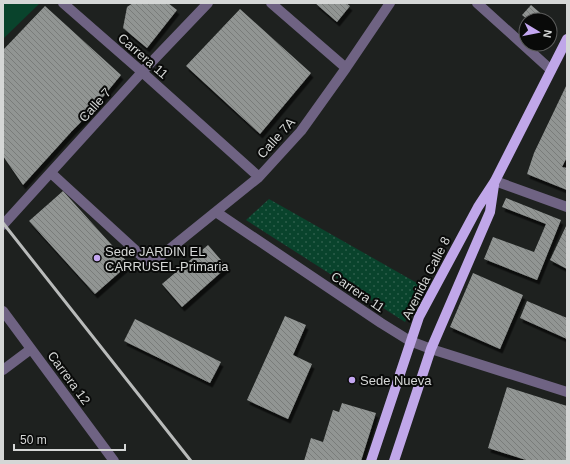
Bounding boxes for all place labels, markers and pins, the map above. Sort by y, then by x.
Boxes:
place label: Sede JARDIN EL CARRUSEL-Primaria [105,244,229,274]
marker: Sede JARDIN EL CARRUSEL-Primaria [92,253,102,263]
place label: Sede Nueva [360,373,432,388]
marker: Sede Nueva [347,375,357,385]

